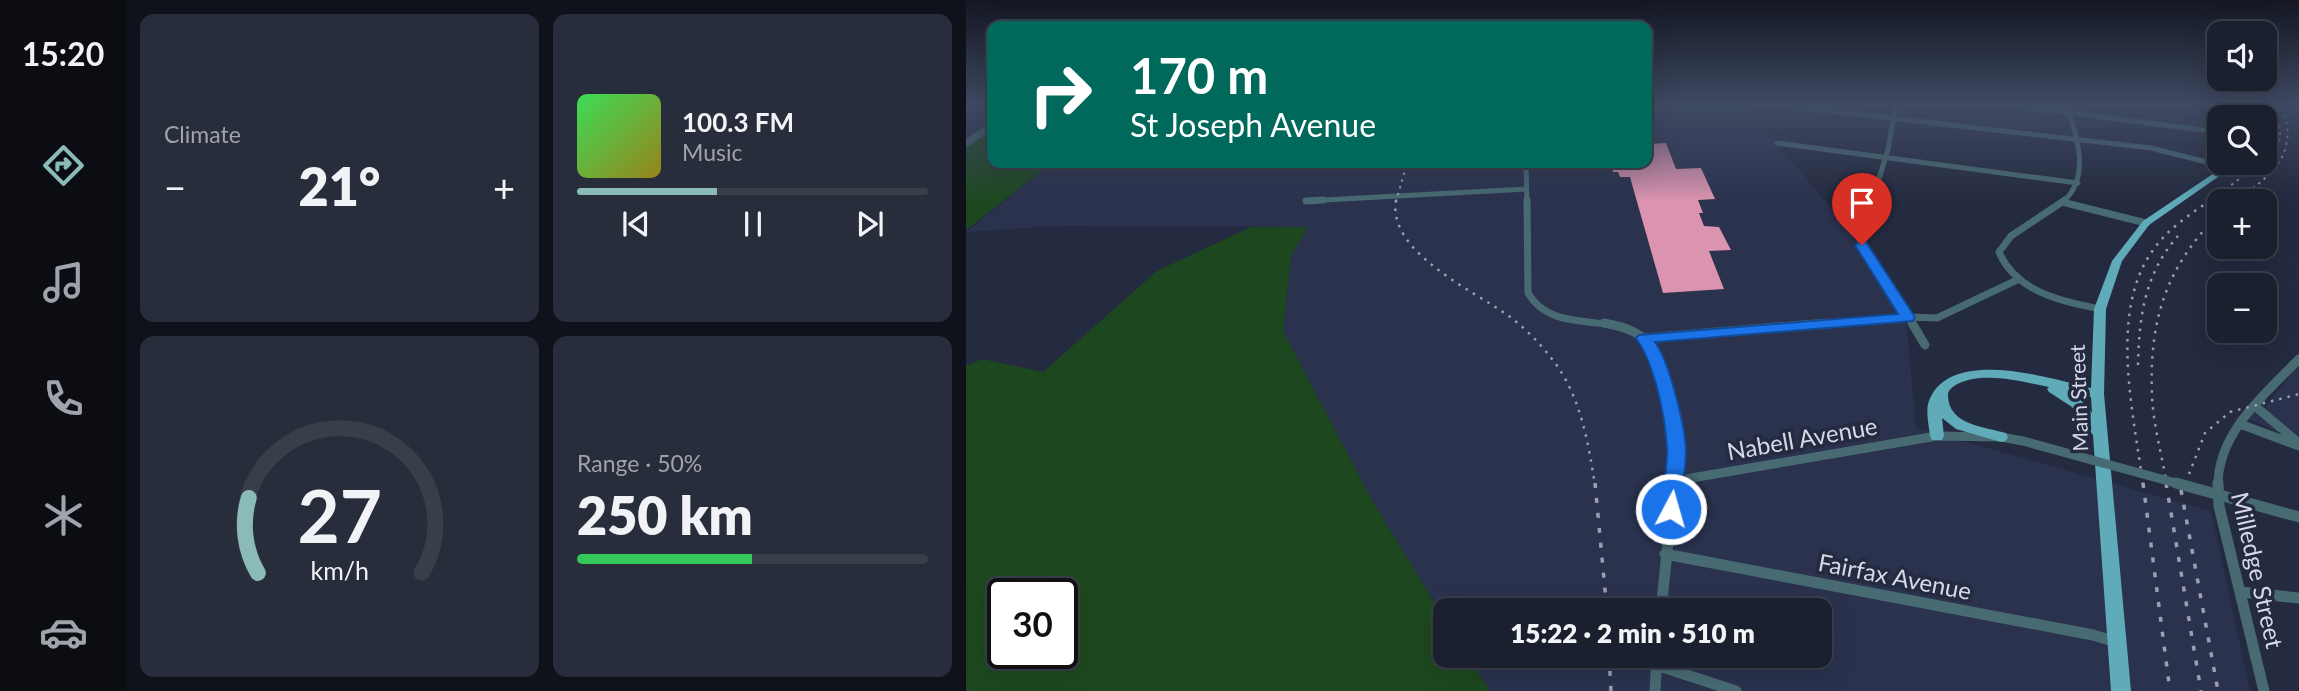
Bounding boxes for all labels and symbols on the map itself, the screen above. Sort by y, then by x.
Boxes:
pin [1832,173,1892,245]
street label: Main Street [2064,344,2092,452]
street label: Nabell Avenue [1725,411,1879,465]
position arrow [1634,472,1708,546]
street label: Milledge Street [2226,489,2290,651]
street label: Fairfax Avenue [1816,547,1974,605]
speed limit sign: 30 [987,578,1078,669]

